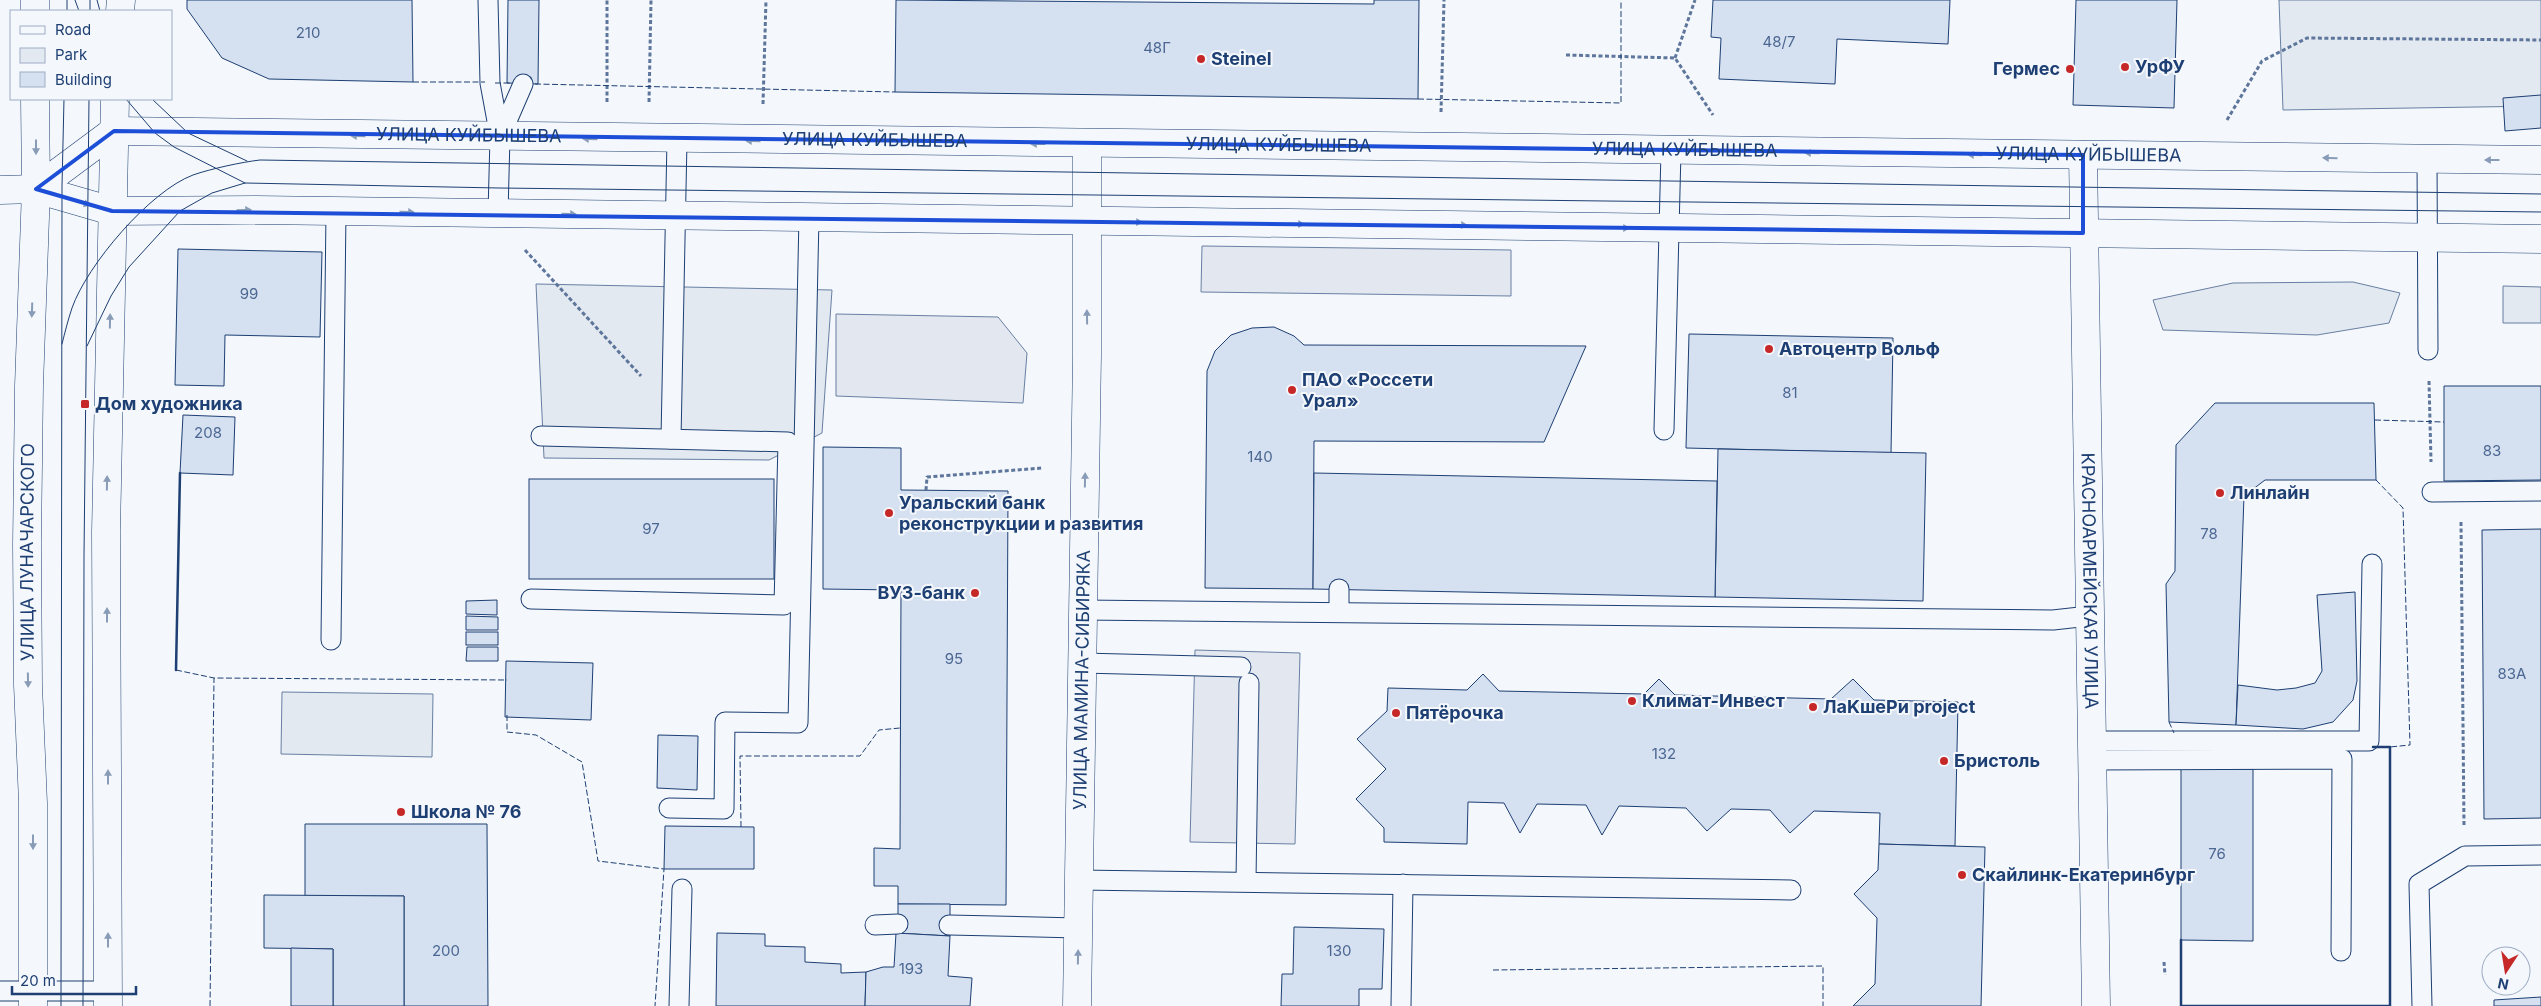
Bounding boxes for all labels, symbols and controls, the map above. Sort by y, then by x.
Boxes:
legend [10,10,172,100]
text: Road [55,20,91,39]
house number: 210 [296,23,320,42]
house number: 48/7 [1763,32,1795,51]
house number: 48Г [1143,38,1171,57]
text: Park [55,45,88,64]
place label: Steinel [1211,48,1272,69]
marker: Steinel [1195,53,1207,65]
place label: УрФУ [2135,56,2185,77]
place label: Гермес [1993,58,2060,79]
marker: УрФУ [2119,61,2131,73]
marker: Гермес [2064,63,2076,75]
text: Building [55,70,112,89]
street label: УЛИЦА КУЙБЫШЕВА [376,123,562,146]
street label: УЛИЦА КУЙБЫШЕВА [782,128,968,151]
one-way arrow [350,132,366,140]
street label: УЛИЦА КУЙБЫШЕВА [1186,133,1372,156]
one-way arrow [582,135,598,143]
one-way arrow [745,137,761,145]
street label: УЛИЦА КУЙБЫШЕВА [1592,138,1778,161]
one-way arrow [32,140,40,156]
one-way arrow [1030,140,1046,148]
street label: УЛИЦА КУЙБЫШЕВА [1996,142,2182,166]
one-way arrow [1804,149,1820,157]
one-way arrow [1967,150,1983,158]
one-way arrow [2322,154,2338,162]
one-way arrow [2484,156,2500,164]
one-way arrow [75,199,90,207]
one-way arrow [236,206,252,214]
one-way arrow [399,208,415,216]
one-way arrow [561,210,577,218]
one-way arrow [1127,218,1143,226]
one-way arrow [1290,220,1306,228]
one-way arrow [1452,222,1468,230]
one-way arrow [1615,224,1631,232]
house number: 99 [240,284,258,303]
one-way arrow [28,302,36,318]
one-way arrow [1083,309,1091,325]
one-way arrow [107,313,115,329]
place label: Автоцентр Вольф [1779,338,1940,359]
marker: Автоцентр Вольф [1763,343,1775,355]
place label: ПАО «Россети Урал» [1302,369,1433,411]
house number: 81 [1782,383,1798,402]
marker: ПАО «Россети Урал» [1286,384,1298,396]
place label: Дом художника [95,393,243,414]
marker: Дом художника [79,398,91,410]
house number: 208 [194,423,222,442]
house number: 83 [2483,441,2501,460]
street label: УЛИЦА ЛУНАЧАРСКОГО [16,443,38,661]
house number: 140 [1247,447,1273,466]
street label: КРАСНОАРМЕЙСКАЯ УЛИЦА [2078,453,2102,709]
one-way arrow [1081,472,1089,488]
one-way arrow [104,475,112,491]
place label: Линлайн [2230,482,2310,503]
marker: Линлайн [2214,487,2226,499]
place label: Уральский банк реконструкции и развития [899,492,1143,534]
marker: Уральский банк реконструкции и развития [883,507,895,519]
house number: 97 [642,519,660,538]
house number: 78 [2200,524,2218,543]
street label: УЛИЦА МАМИНА-СИБИРЯКА [1069,550,1094,810]
place label: ВУЗ-банк [877,582,965,603]
marker: ВУЗ-банк [969,587,981,599]
one-way arrow [103,607,111,623]
house number: 95 [945,649,963,668]
house number: 83А [2498,664,2526,683]
one-way arrow [24,672,32,688]
place label: Климат-Инвест [1642,690,1785,711]
marker: Климат-Инвест [1626,695,1638,707]
place label: ЛаKшеРи project [1823,696,1976,717]
marker: ЛаKшеРи project [1807,701,1819,713]
place label: Пятёрочка [1406,702,1504,723]
marker: Пятёрочка [1390,707,1402,719]
house number: 132 [1652,744,1676,763]
place label: Бристоль [1954,750,2040,771]
marker: Бристоль [1938,755,1950,767]
one-way arrow [104,769,112,785]
place label: Школа № 76 [411,801,522,822]
marker: Школа № 76 [395,806,407,818]
one-way arrow [29,835,37,851]
house number: 76 [2208,844,2226,863]
place label: Скайлинк-Екатеринбург [1972,864,2195,885]
marker: Скайлинк-Екатеринбург [1956,869,1968,881]
one-way arrow [104,932,112,948]
house number: 200 [432,941,460,960]
house number: 130 [1327,941,1351,960]
north arrow [2481,946,2531,996]
one-way arrow [1074,949,1082,965]
house number: 193 [899,959,923,978]
scale bar [12,964,136,996]
text: 20 m [20,971,56,990]
text: N [2496,975,2510,994]

